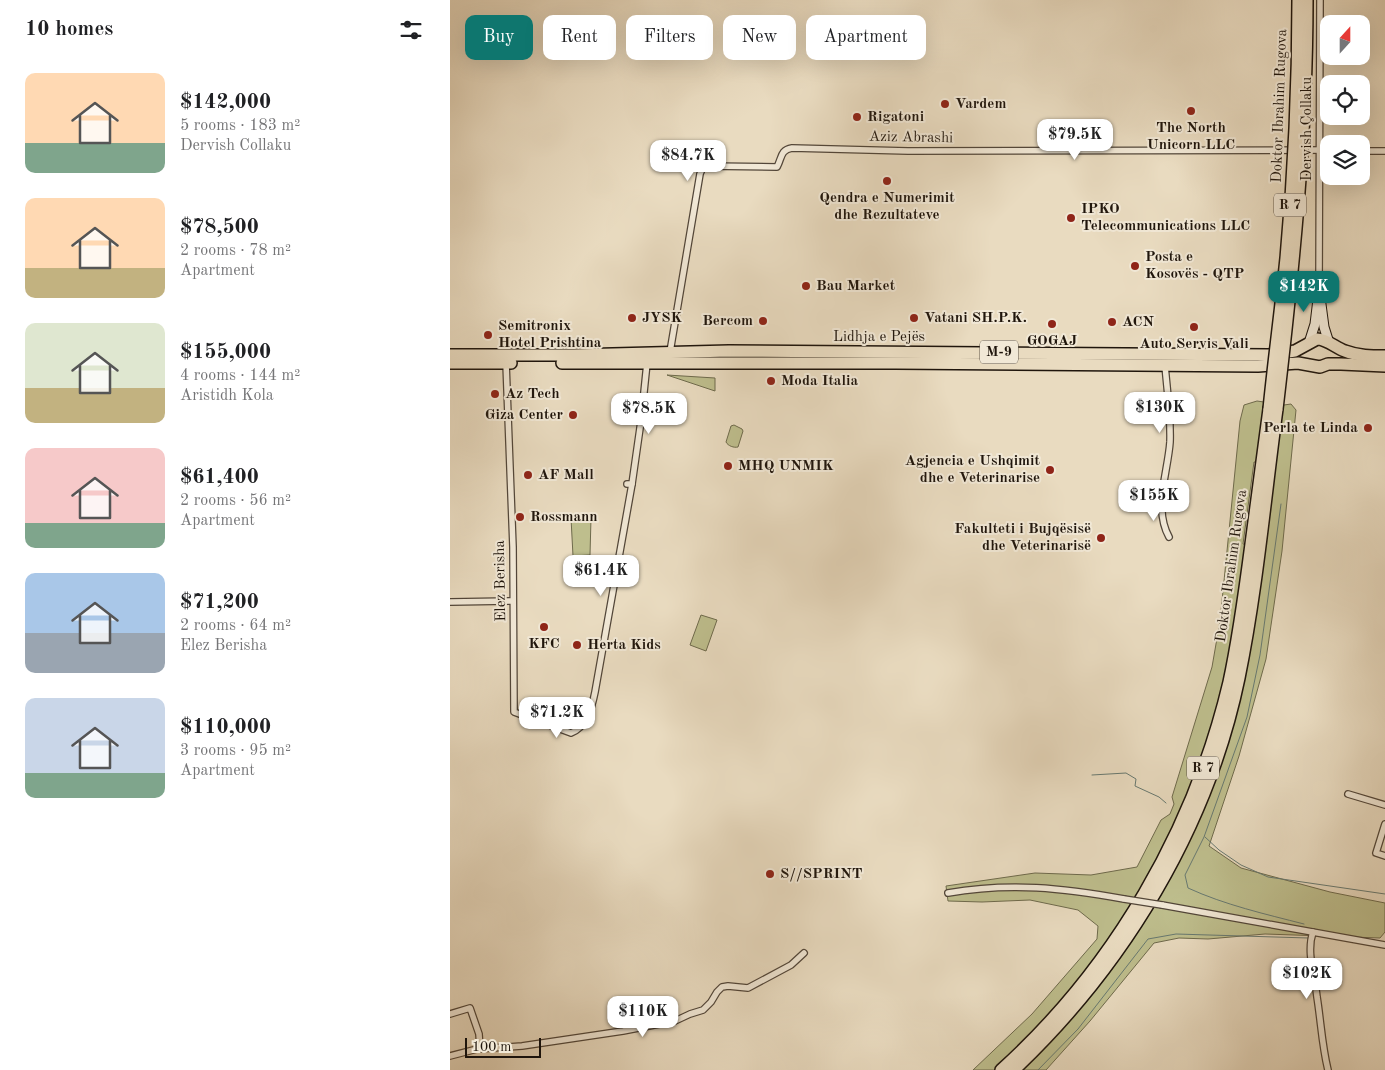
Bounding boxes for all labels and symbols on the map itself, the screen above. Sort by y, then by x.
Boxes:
north arrow [1320,15,1370,65]
street label: Doktor Ibrahim Rugova [1270,28,1290,183]
street label: Dervish Çollaku [1300,77,1315,181]
place label: Vardem [955,97,1006,112]
marker: Vardem [939,98,951,110]
marker: The North Unicorn LLC [1185,105,1197,117]
place label: Rigatoni [867,110,924,125]
marker: Rigatoni [851,111,863,123]
pin: $79.5K [1034,119,1116,161]
place label: The North Unicorn LLC [1147,121,1235,153]
street label: Aziz Abrashi [869,130,953,146]
pin: $84.7K [647,140,729,182]
marker: Qendra e Numerimit dhe Rezultateve [881,175,893,187]
place label: Qendra e Numerimit dhe Rezultateve [819,191,955,223]
road number: R 7 [1274,194,1306,216]
place label: IPKO Telecommunications LLC [1081,202,1250,234]
marker: IPKO Telecommunications LLC [1065,212,1077,224]
place label: Posta e Kosovës - QTP [1145,250,1244,282]
marker: Posta e Kosovës - QTP [1129,260,1141,272]
pin: $142K [1269,270,1339,313]
place label: Bau Market [816,279,896,294]
marker: Bau Market [800,280,812,292]
place label: JYSK [642,311,682,326]
place label: Vatani SH.P.K. [924,311,1027,326]
marker: JYSK [626,312,638,324]
marker: Vatani SH.P.K. [908,312,920,324]
place label: Bercom [702,314,753,329]
marker: Bercom [757,315,769,327]
place label: ACN [1122,315,1154,330]
marker: ACN [1106,316,1118,328]
marker: GOGAJ [1046,318,1058,330]
place label: Semitronix Hotel Prishtina [498,319,602,351]
marker: Auto Servis Vali [1188,321,1200,333]
marker: Semitronix Hotel Prishtina [482,329,494,341]
street label: Lidhja e Pejës [833,330,925,345]
place label: GOGAJ [1027,334,1077,349]
place label: Auto Servis Vali [1139,337,1249,352]
road number: M-9 [980,341,1018,364]
place label: Moda Italia [781,374,859,389]
marker: Moda Italia [765,375,777,387]
place label: Az Tech [505,387,560,402]
marker: Az Tech [489,388,501,400]
pin: $78.5K [608,392,690,435]
pin: $130K [1125,392,1195,434]
place label: Giza Center [485,408,563,423]
marker: Giza Center [567,409,579,421]
place label: Perla te Linda [1263,421,1358,436]
marker: Perla te Linda [1362,422,1374,434]
place label: Agjencia e Ushqimit dhe e Veterinarise [905,454,1041,486]
place label: MHQ UNMIK [738,459,834,474]
marker: MHQ UNMIK [722,460,734,472]
marker: Agjencia e Ushqimit dhe e Veterinarise [1044,464,1056,476]
place label: AF Mall [538,468,594,483]
marker: AF Mall [522,469,534,481]
pin: $155K [1119,480,1189,522]
street label: Doktor Ibrahim Rugova [1214,488,1250,643]
place label: Rossmann [530,510,598,525]
marker: Rossmann [514,511,526,523]
place label: Fakulteti i Bujqësisë dhe Veterinarisë [954,522,1091,554]
marker: Fakulteti i Bujqësisë dhe Veterinarisë [1095,532,1107,544]
street label: Elez Berisha [493,539,509,622]
pin: $61.4K [560,554,642,597]
marker: KFC [538,621,550,633]
place label: KFC [528,637,560,652]
place label: Herta Kids [587,638,661,653]
marker: Herta Kids [571,639,583,651]
pin: $71.2K [516,696,598,739]
road number: R 7 [1187,756,1219,780]
place label: S//SPRINT [780,867,863,882]
marker: S//SPRINT [764,868,776,880]
pin: $102K [1272,958,1342,1000]
pin: $110K [608,996,678,1038]
scale bar [465,1035,541,1058]

